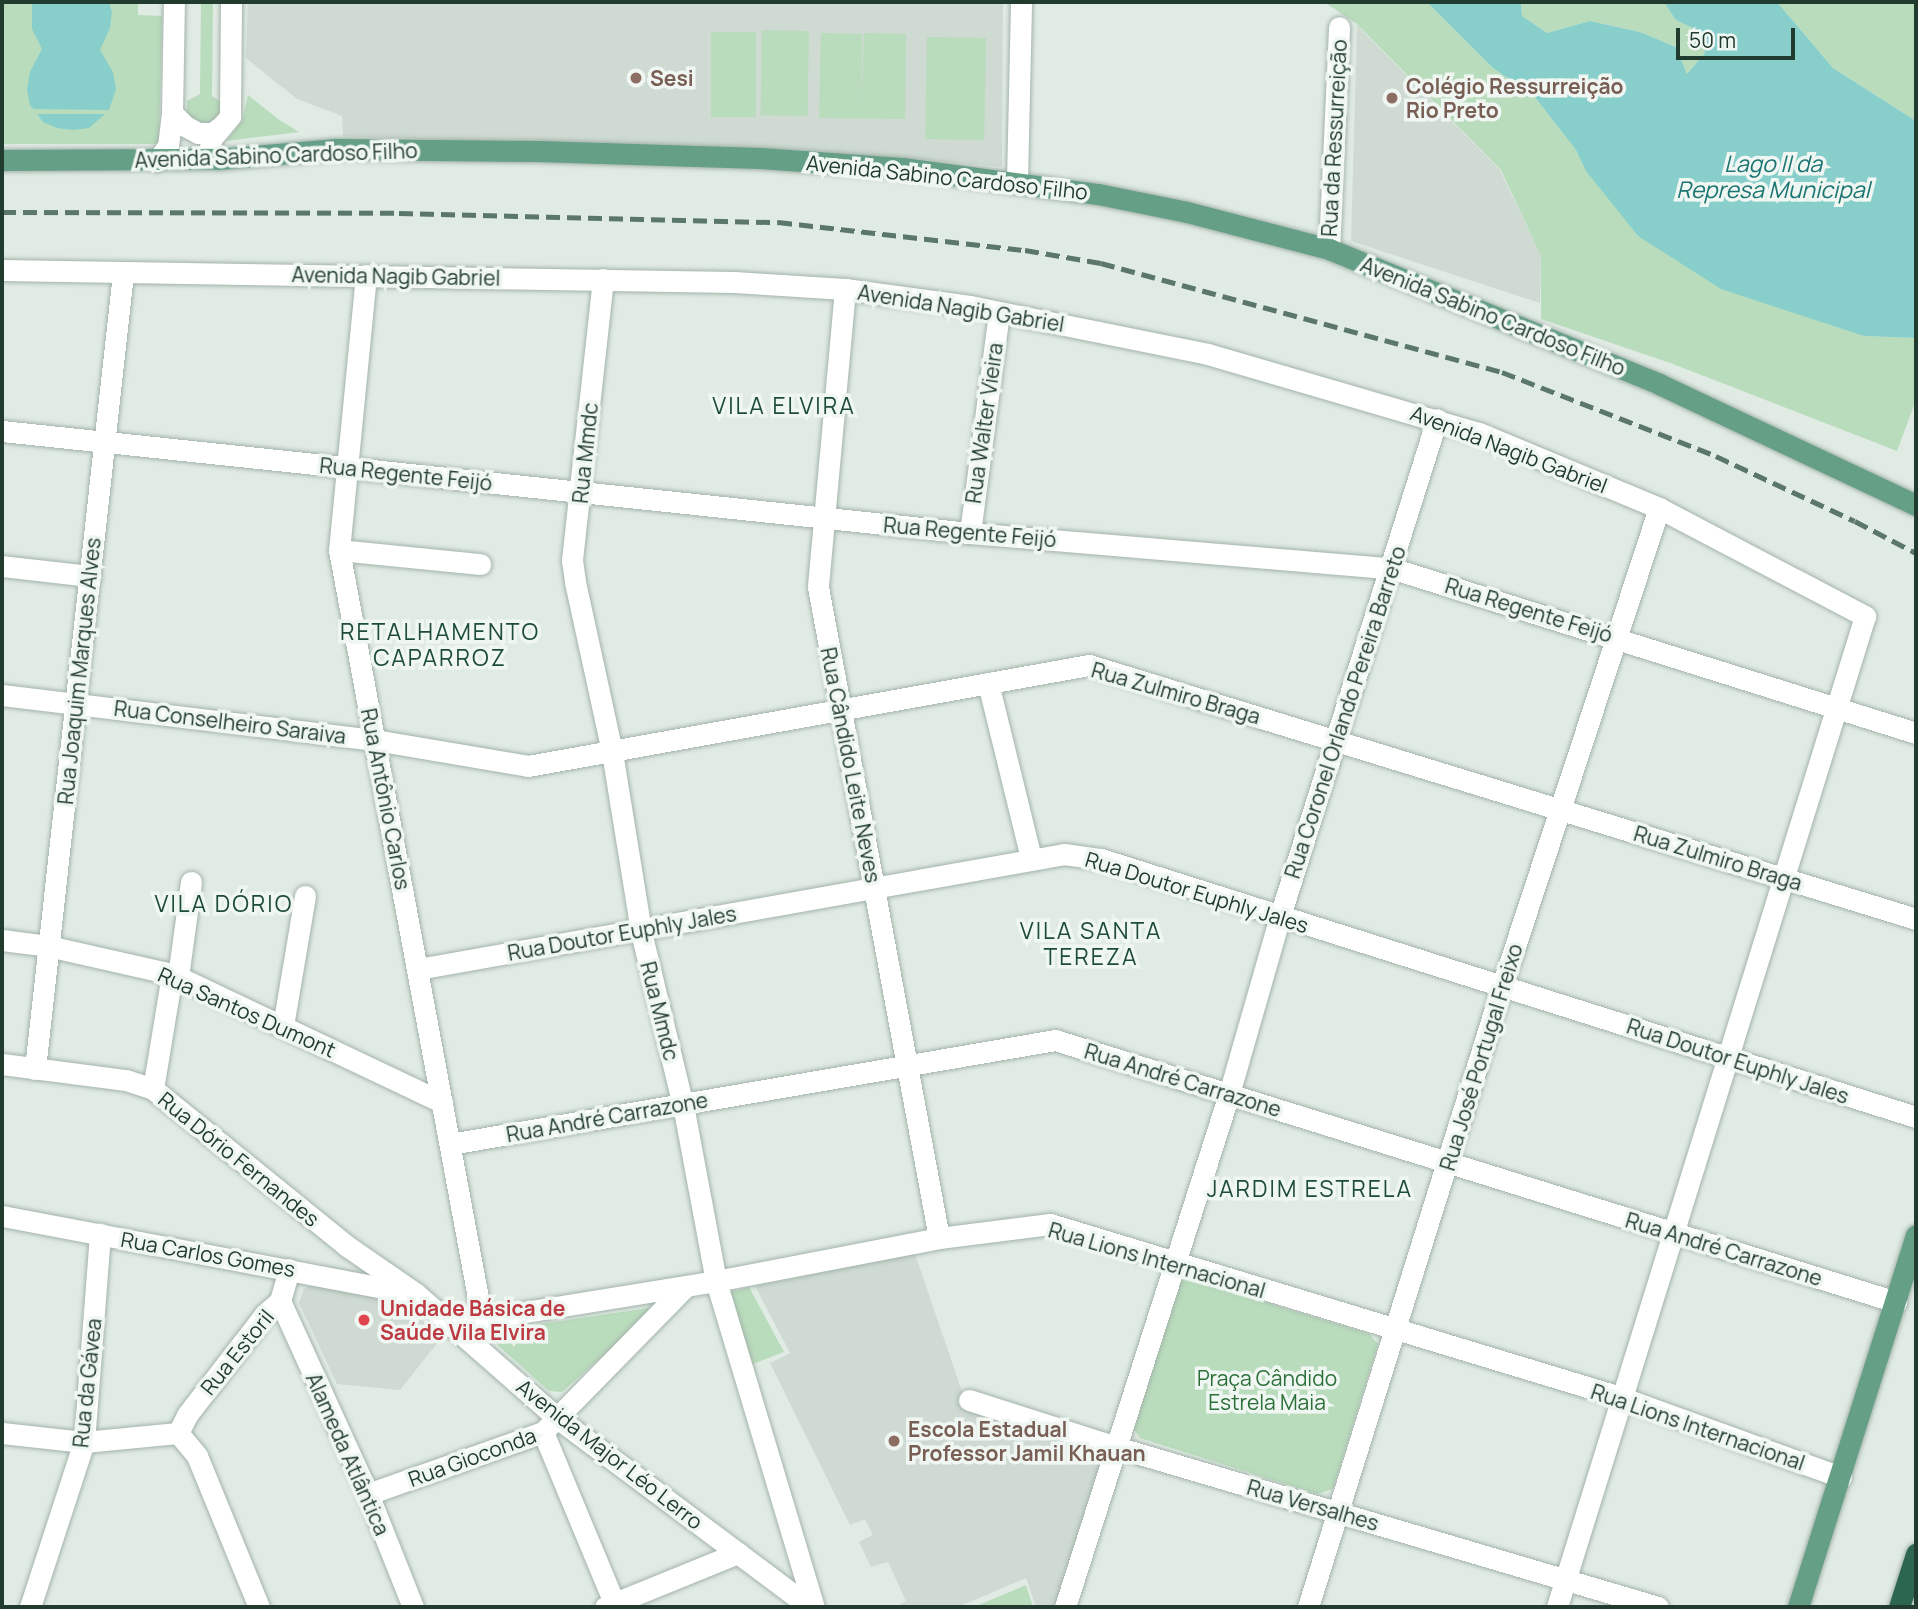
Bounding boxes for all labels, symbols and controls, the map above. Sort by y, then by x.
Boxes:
scale bar [1680,14,1799,58]
text: 50 m [1689,26,1736,54]
street label: Rua da Ressurreição [1316,39,1352,237]
place label: Sesi [650,65,694,91]
marker: Sesi [628,70,644,86]
place label: Colégio Ressurreição Rio Preto [1406,73,1623,123]
marker: Colégio Ressurreição Rio Preto [1384,90,1400,106]
street label: Avenida Sabino Cardoso Filho [134,137,418,173]
water label: Lago II da Represa Municipal [1676,149,1870,203]
street label: Avenida Sabino Cardoso Filho [805,150,1089,204]
street label: Avenida Sabino Cardoso Filho [1357,251,1629,381]
street label: Avenida Nagib Gabriel [291,262,501,290]
street label: Avenida Nagib Gabriel [856,279,1066,337]
street label: Rua Walter Vieira [960,341,1008,505]
district label: VILA ELVIRA [714,391,854,419]
street label: Avenida Nagib Gabriel [1407,400,1611,498]
street label: Rua Mmdc [567,401,603,505]
street label: Rua Regente Feijó [318,452,494,496]
street label: Rua Regente Feijó [882,512,1058,552]
street label: Rua Joaquim Marques Alves [52,536,106,806]
street label: Rua Coronel Orlando Pereira Barreto [1279,543,1411,881]
street label: Rua Regente Feijó [1442,573,1616,647]
district label: RETALHAMENTO CAPARROZ [341,617,539,671]
street label: Rua Cândido Leite Neves [816,645,886,885]
street label: Rua Zulmiro Braga [1089,657,1263,729]
street label: Rua Conselheiro Saraiva [113,695,347,749]
street label: Rua Antônio Carlos [356,706,416,892]
street label: Rua Zulmiro Braga [1631,820,1805,896]
street label: Rua Doutor Euphly Jales [1082,846,1312,938]
district label: VILA DÓRIO [156,889,292,917]
street label: Rua Doutor Euphly Jales [506,900,738,966]
district label: VILA SANTA TEREZA [1021,916,1161,970]
street label: Rua José Portugal Freixo [1434,940,1528,1174]
street label: Rua Mmdc [636,959,684,1063]
street label: Rua Santos Dumont [154,961,340,1063]
street label: Rua Doutor Euphly Jales [1624,1013,1852,1109]
street label: Rua André Carrazone [1082,1038,1284,1122]
street label: Rua Dório Fernandes [154,1086,324,1232]
street label: Rua André Carrazone [504,1087,710,1147]
district label: JARDIM ESTRELA [1209,1174,1411,1202]
street label: Rua André Carrazone [1623,1207,1825,1291]
street label: Rua Lions Internacional [1046,1217,1268,1303]
street label: Rua Carlos Gomes [119,1226,297,1282]
place label: Unidade Básica de Saúde Vila Elvira [380,1295,565,1345]
street label: Rua Estoril [195,1304,279,1400]
marker: Unidade Básica de Saúde Vila Elvira [354,1310,374,1330]
street label: Rua da Gávea [68,1317,106,1449]
park label: Praça Cândido Estrela Maia [1197,1365,1337,1415]
street label: Alameda Atlântica [301,1369,395,1539]
street label: Avenida Major Léo Lerro [512,1374,708,1534]
street label: Rua Lions Internacional [1588,1379,1808,1475]
place label: Escola Estadual Professor Jamil Khauan [908,1416,1146,1466]
street label: Rua Gioconda [405,1422,539,1492]
marker: Escola Estadual Professor Jamil Khauan [886,1433,902,1449]
street label: Rua Versalhes [1244,1474,1382,1536]

